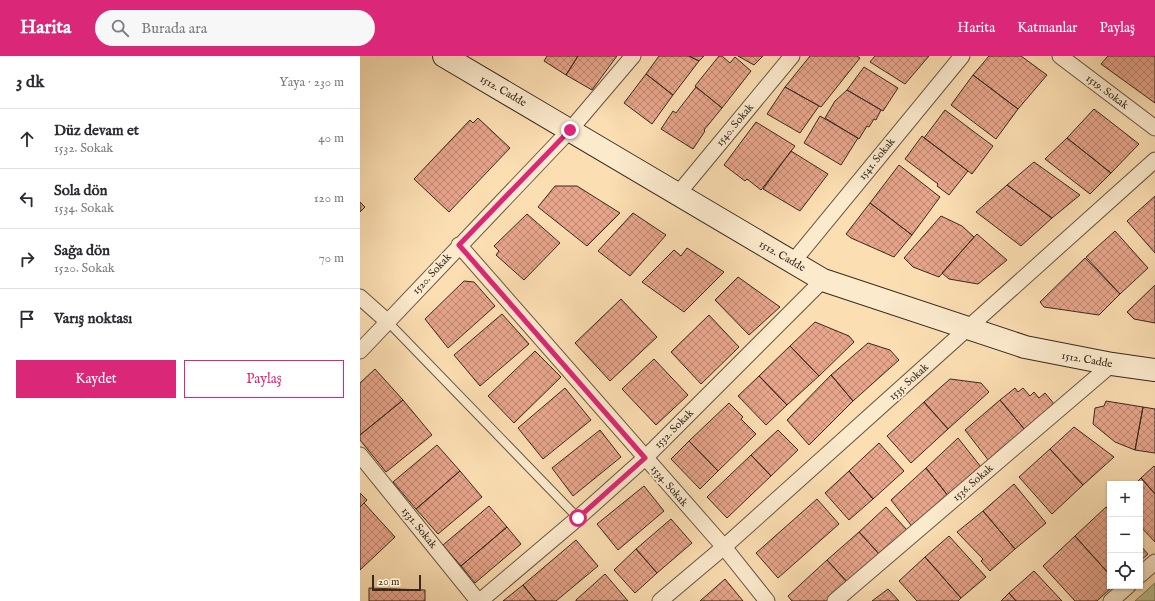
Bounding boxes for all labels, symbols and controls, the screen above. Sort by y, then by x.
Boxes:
search box [95,10,375,46]
text: Harita [20,16,71,40]
icon: search [109,17,131,39]
text: Burada ara [141,19,207,38]
text: Harita [957,19,995,37]
text: Katmanlar [1017,19,1078,37]
text: Paylaş [1100,19,1135,37]
street label: 1519. Sokak [1083,71,1131,113]
text: 3 dk [16,72,44,93]
street label: 1512. Cadde [477,72,529,110]
text: Yaya · 230 m [279,74,344,91]
street label: 1540. Sokak [713,101,757,149]
text: Düz devam et [54,121,139,140]
route end [561,121,579,139]
icon: ahead [16,128,38,150]
text: 40 m [318,130,344,147]
street label: 1541. Sokak [856,135,898,183]
text: 1532. Sokak [54,140,113,157]
text: Sola dön [54,181,108,200]
icon: left [16,188,38,210]
text: 120 m [314,190,344,207]
text: 1534. Sokak [54,200,114,217]
street label: 1512. Cadde [756,237,808,275]
text: Sağa dön [54,241,110,260]
icon: right [16,248,38,270]
text: 70 m [319,250,344,267]
street label: 1520. Sokak [409,250,455,298]
text: 1520. Sokak [54,260,115,277]
icon: arrive [16,308,38,330]
text: Varış noktası [54,309,132,328]
street label: 1512. Cadde [1060,349,1114,371]
button: Kaydet [16,360,176,398]
button: Paylaş [184,360,344,398]
street label: 1535. Sokak [886,360,932,404]
street label: 1532. Sokak [651,406,697,452]
street label: 1536. Sokak [950,461,996,505]
street label: 1534. Sokak [647,462,691,510]
map controls [1107,481,1143,589]
button: + [1107,481,1143,517]
street label: 1531. Sokak [398,505,440,552]
route start [569,509,587,527]
button: − [1107,517,1143,553]
button: locate [1107,553,1143,589]
scale bar [372,573,421,592]
text: 20 m [378,575,399,589]

